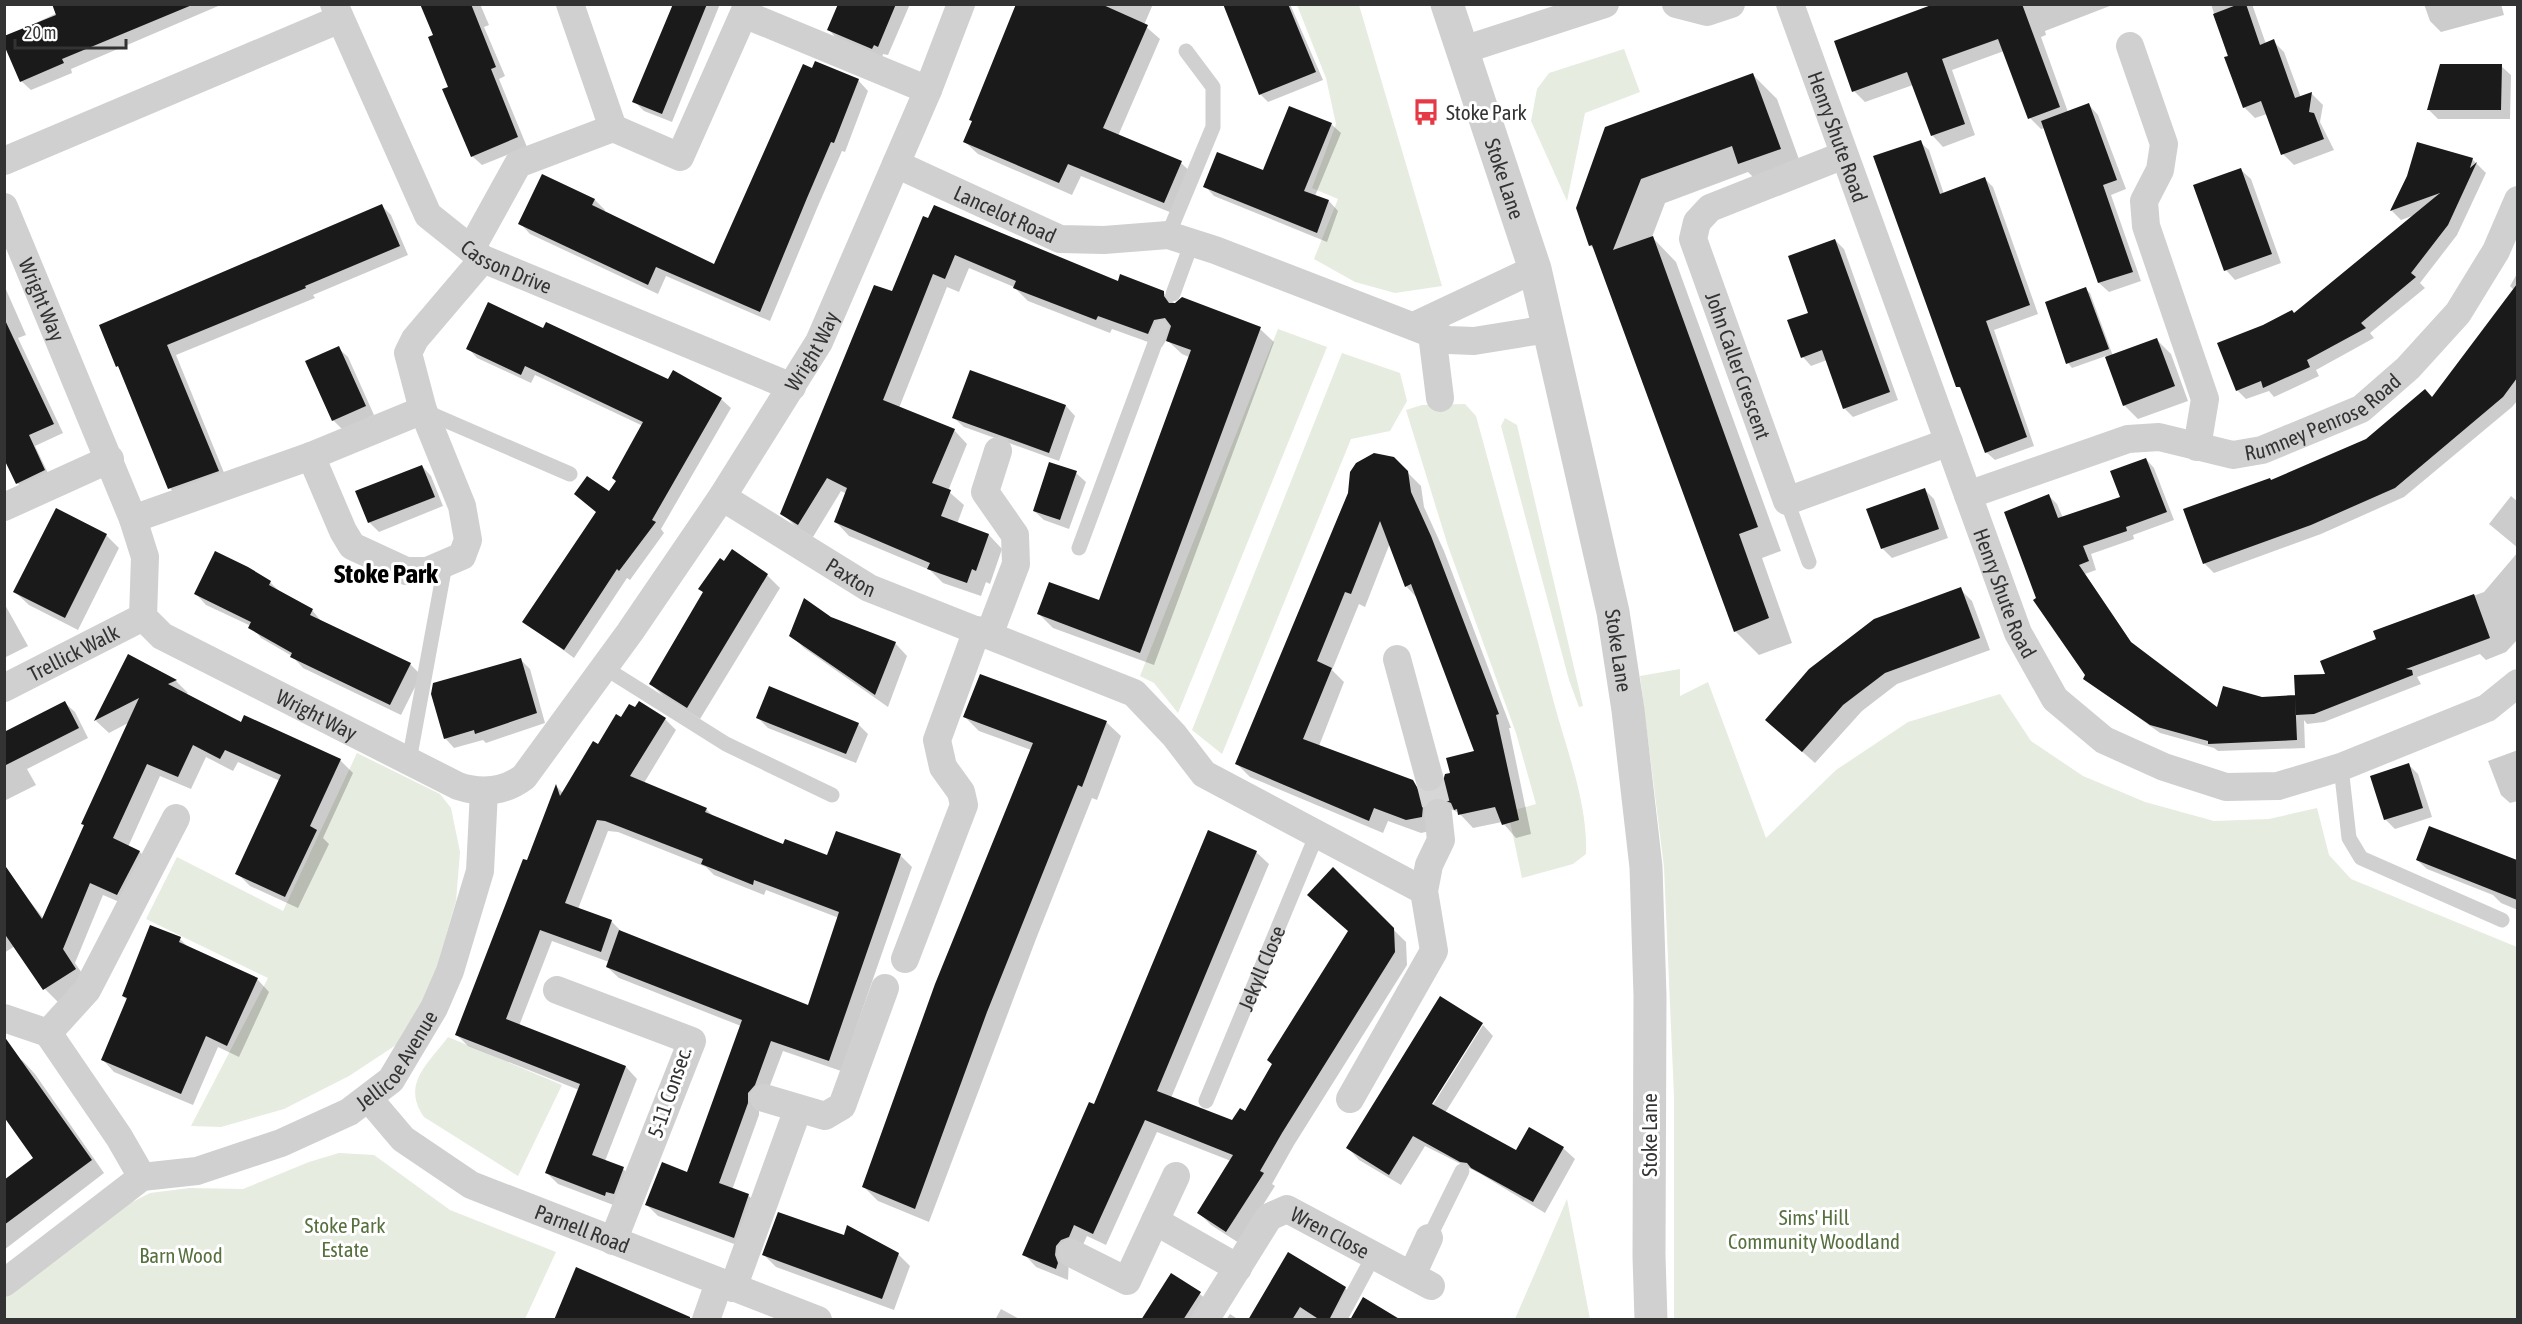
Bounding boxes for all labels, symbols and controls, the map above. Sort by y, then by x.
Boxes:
scale bar [15,12,126,50]
text: 20 m [24,22,56,43]
street label: Henry Shute Road [1803,68,1873,205]
bus stop icon: Stoke Park [1411,97,1441,127]
place label: Stoke Park [1446,100,1527,124]
street label: Stoke Lane [1480,135,1530,222]
street label: Lancelot Road [950,180,1060,248]
street label: Casson Drive [456,234,555,298]
street label: Wright Way [14,254,70,345]
street label: John Caller Crescent [1701,288,1776,442]
street label: Wright Way [779,307,843,395]
street label: Rumney Penrose Road [2243,368,2405,465]
street label: Henry Shute Road [1969,525,2041,662]
street label: Paxton [822,553,879,601]
district label: Stoke Park [334,558,439,589]
street label: Stoke Lane [1601,608,1637,694]
street label: Trellick Walk [24,619,123,686]
street label: Wright Way [272,684,362,745]
street label: Jekyll Close [1233,922,1290,1014]
street label: Jellicoe Avenue [351,1006,442,1115]
street label: 5-11 Consec. [642,1043,696,1141]
street label: Stoke Lane [1637,1093,1661,1177]
street label: Parnell Road [531,1199,633,1258]
street label: Wren Close [1287,1201,1374,1263]
park label: Sims' Hill Community Woodland [1728,1205,1900,1253]
park label: Stoke Park Estate [305,1213,385,1261]
park label: Barn Wood [139,1243,223,1267]

